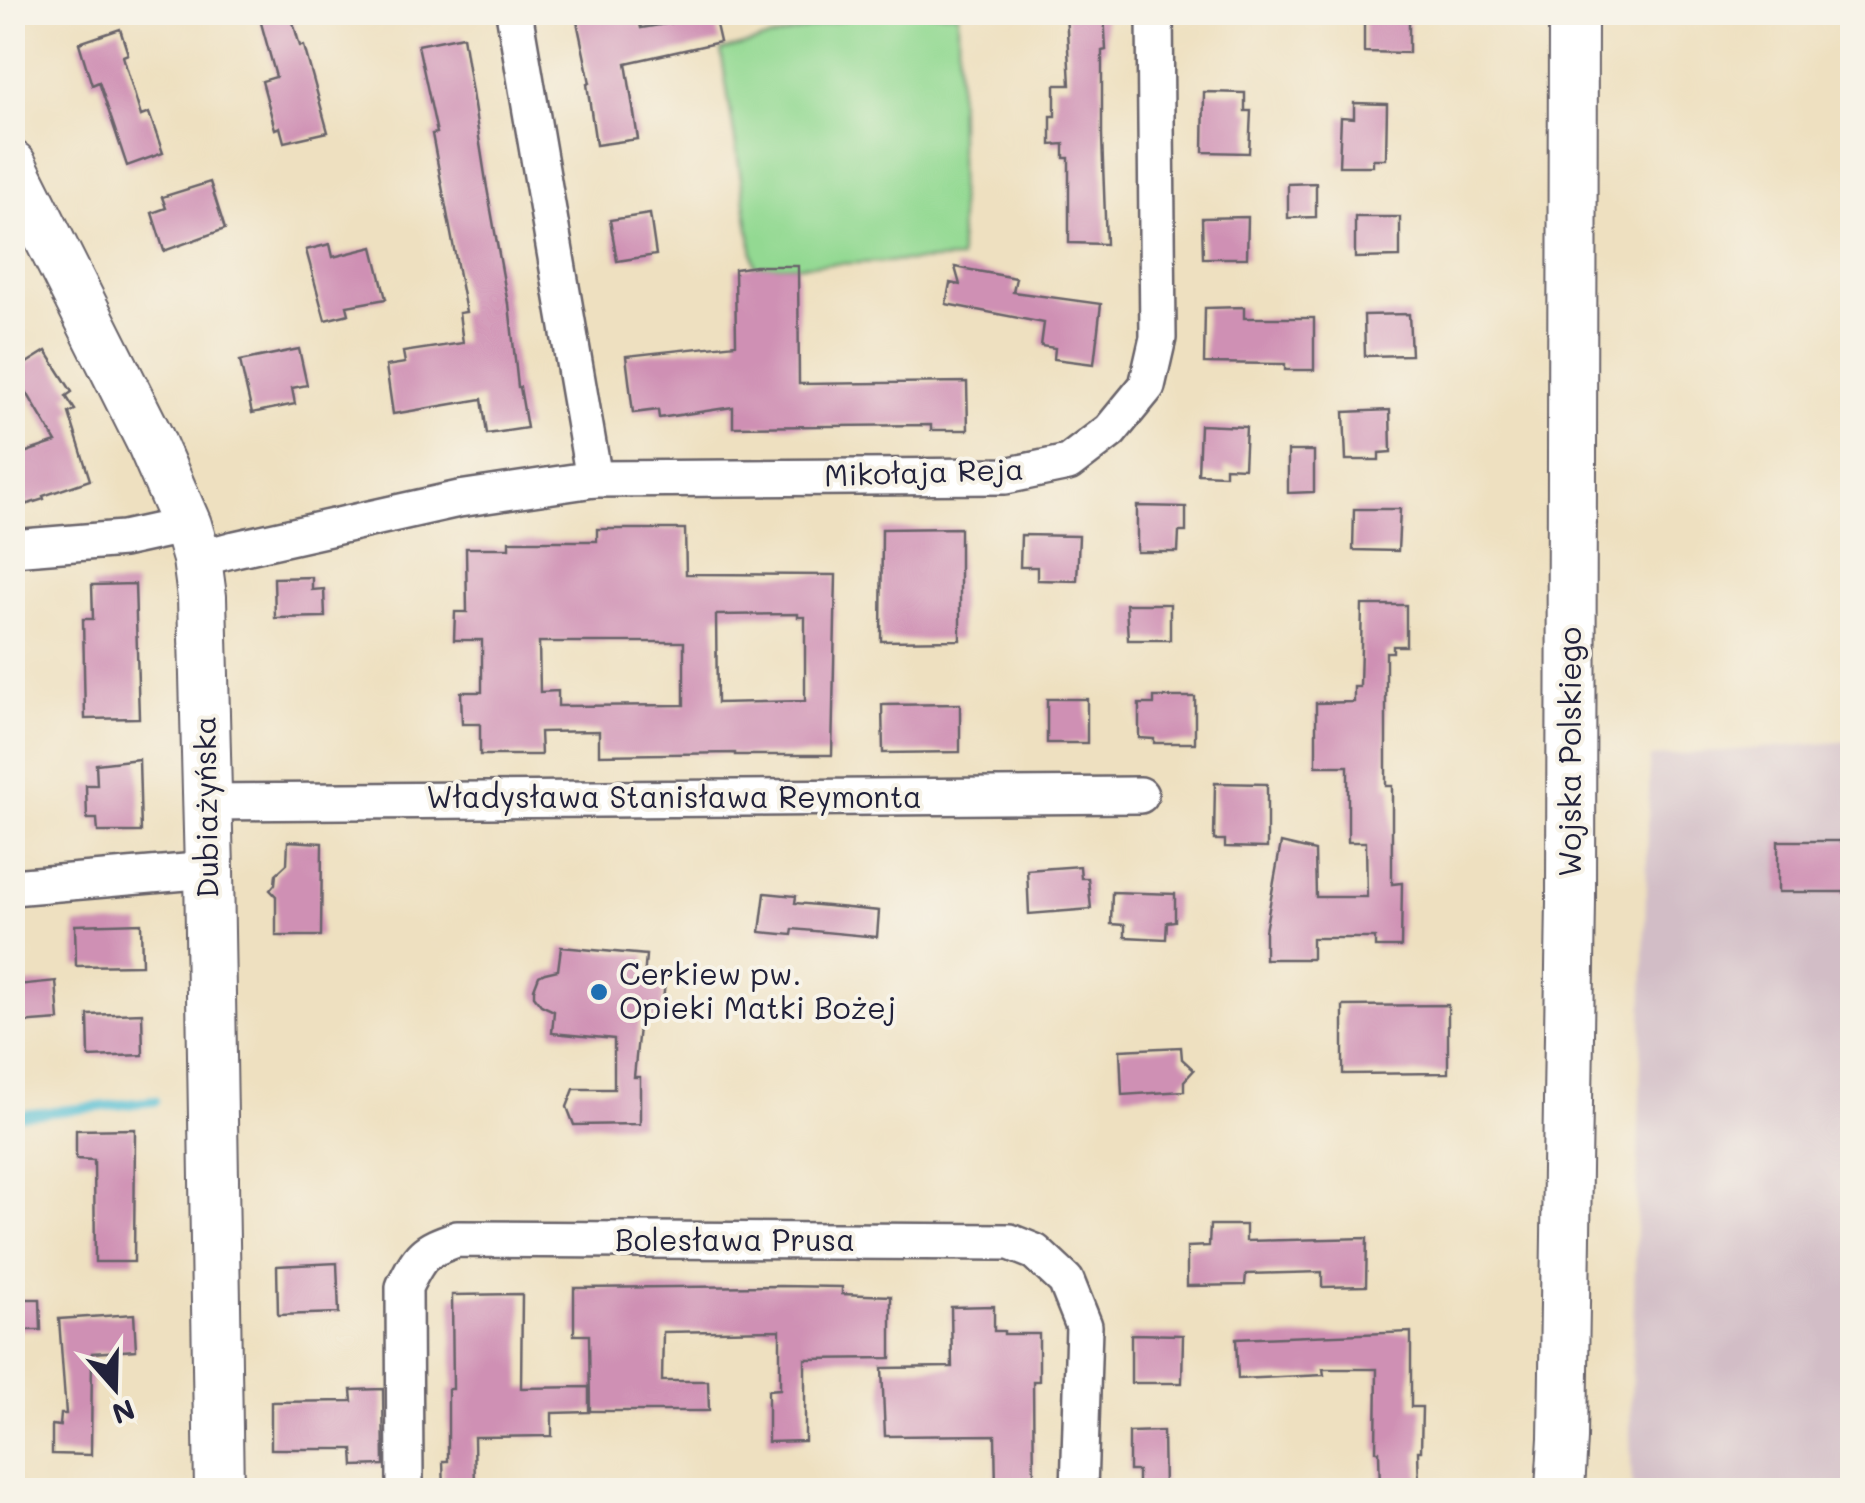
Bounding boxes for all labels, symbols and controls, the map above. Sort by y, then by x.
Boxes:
street label: Mikołaja Reja [823,448,1024,494]
street label: Wojska Polskiego [1549,627,1589,877]
street label: Dubiażyńska [183,716,227,898]
street label: Władysława Stanisława Reymonta [426,776,922,816]
place label: Cerkiew pw. Opieki Matki Bożej [619,953,896,1027]
marker: Cerkiew pw. Opieki Matki Bożej [588,981,610,1003]
street label: Bolesława Prusa [615,1219,855,1259]
north arrow [65,1338,165,1438]
text: N [108,1392,140,1433]

